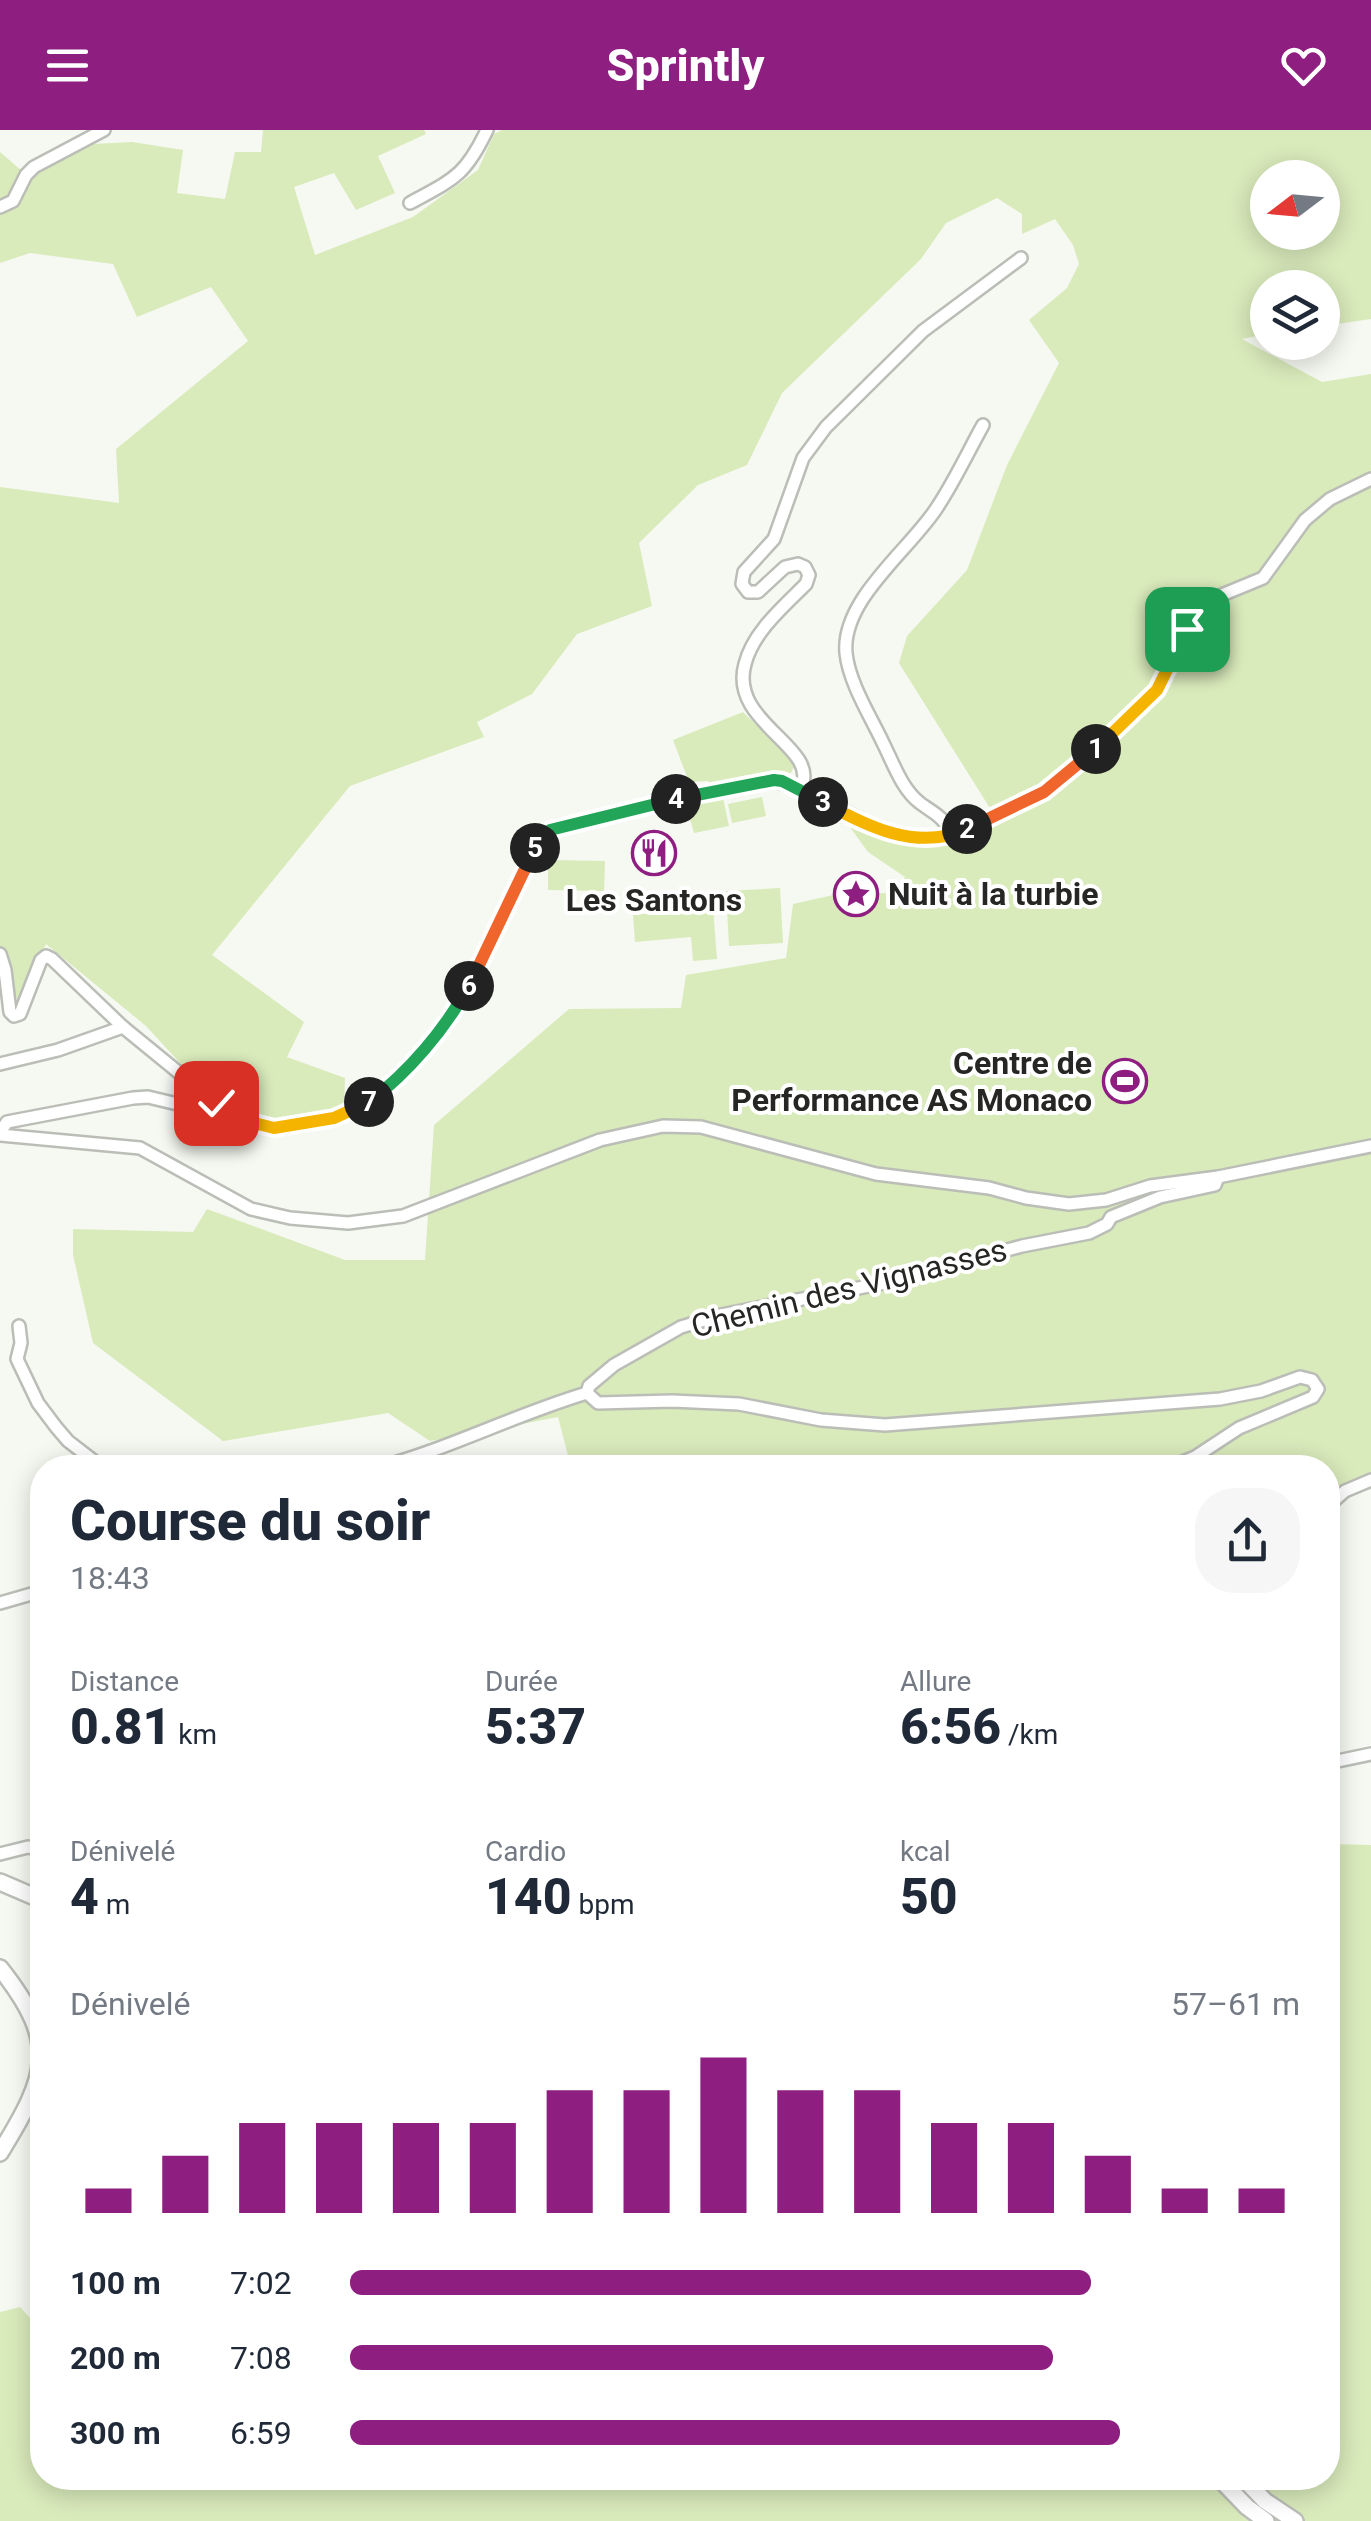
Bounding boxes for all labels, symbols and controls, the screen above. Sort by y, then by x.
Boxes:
icon: menu [40,38,95,93]
icon: heart [1276,38,1331,93]
text: Sprintly [607,39,764,92]
north arrow [1250,160,1340,250]
map controls [1250,160,1340,360]
button: layers [1250,270,1340,360]
pin [1145,587,1230,672]
icon: arrive [1160,602,1215,657]
pin: 1 [1071,724,1121,774]
text: 1 [1088,732,1104,765]
pin: 4 [651,774,701,824]
pin: 3 [798,777,848,827]
text: 4 [668,782,684,815]
text: 3 [815,785,831,818]
pin: 2 [942,804,992,854]
text: 2 [959,812,975,845]
pin: 5 [510,823,560,873]
restaurant icon: Les Santons [631,830,677,876]
text: 5 [527,831,543,864]
place icon: Nuit à la turbie [833,871,879,917]
place label: Nuit à la turbie [888,875,1099,913]
place label: Les Santons [566,881,742,919]
pin: 6 [444,961,494,1011]
text: 6 [461,969,477,1002]
place label: Centre de Performance AS Monaco [731,1044,1092,1119]
sports icon: Centre de Performance AS Monaco [1102,1058,1148,1104]
pin [174,1061,259,1146]
icon: check [189,1076,244,1131]
pin: 7 [344,1077,394,1127]
text: 7 [361,1085,377,1118]
street label: Chemin des Vignasses [687,1230,1011,1346]
button: share [1195,1488,1300,1593]
text: Course du soir [70,1489,430,1553]
text: 18:43 [70,1559,150,1597]
text: Distance [70,1665,179,1698]
text: Durée [485,1665,558,1698]
text: Allure [900,1665,971,1698]
text: 0.81 [70,1698,171,1756]
text: 5:37 [485,1698,586,1756]
text: 6:56 [900,1698,1001,1756]
text: km [171,1718,217,1751]
text: /km [1001,1718,1058,1751]
text: Dénivelé [70,1835,175,1868]
text: Cardio [485,1835,566,1868]
text: kcal [900,1835,951,1868]
text: 4 [70,1868,99,1926]
text: 140 [485,1868,572,1926]
text: 50 [900,1868,958,1926]
text: m [99,1888,130,1921]
text: bpm [572,1888,634,1921]
text: Dénivelé [70,1985,190,2023]
text: 57–61 m [1171,1985,1300,2023]
text: 100 m [70,2264,161,2302]
text: 7:02 [230,2264,292,2302]
text: 200 m [70,2339,161,2377]
text: 7:08 [230,2339,292,2377]
text: 300 m [70,2414,161,2452]
text: 6:59 [230,2414,292,2452]

